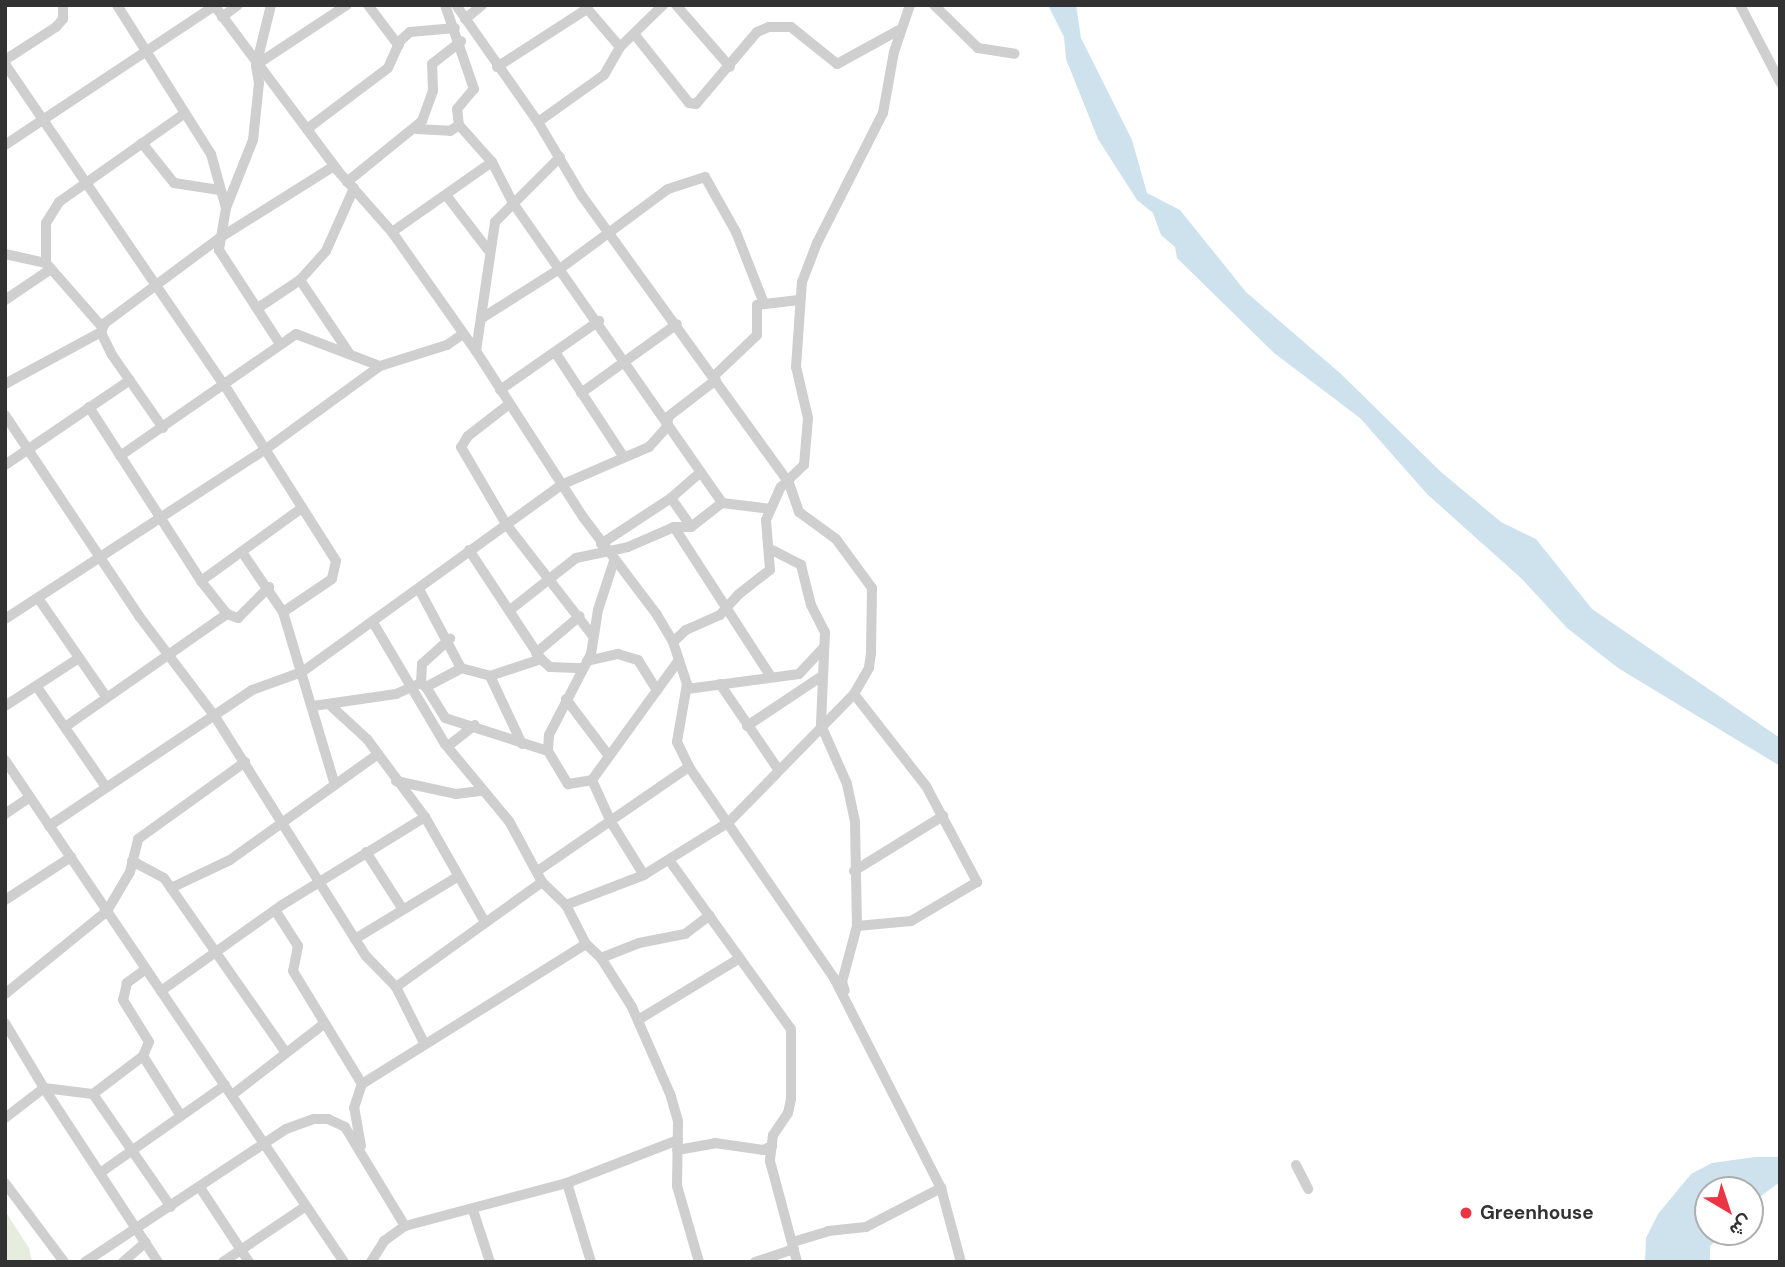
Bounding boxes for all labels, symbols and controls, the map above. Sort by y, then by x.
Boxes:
north arrow [1694,1176,1764,1246]
place label: Greenhouse [1480,1202,1594,1224]
marker: Greenhouse [1458,1205,1474,1221]
text: ش [1725,1209,1758,1243]

